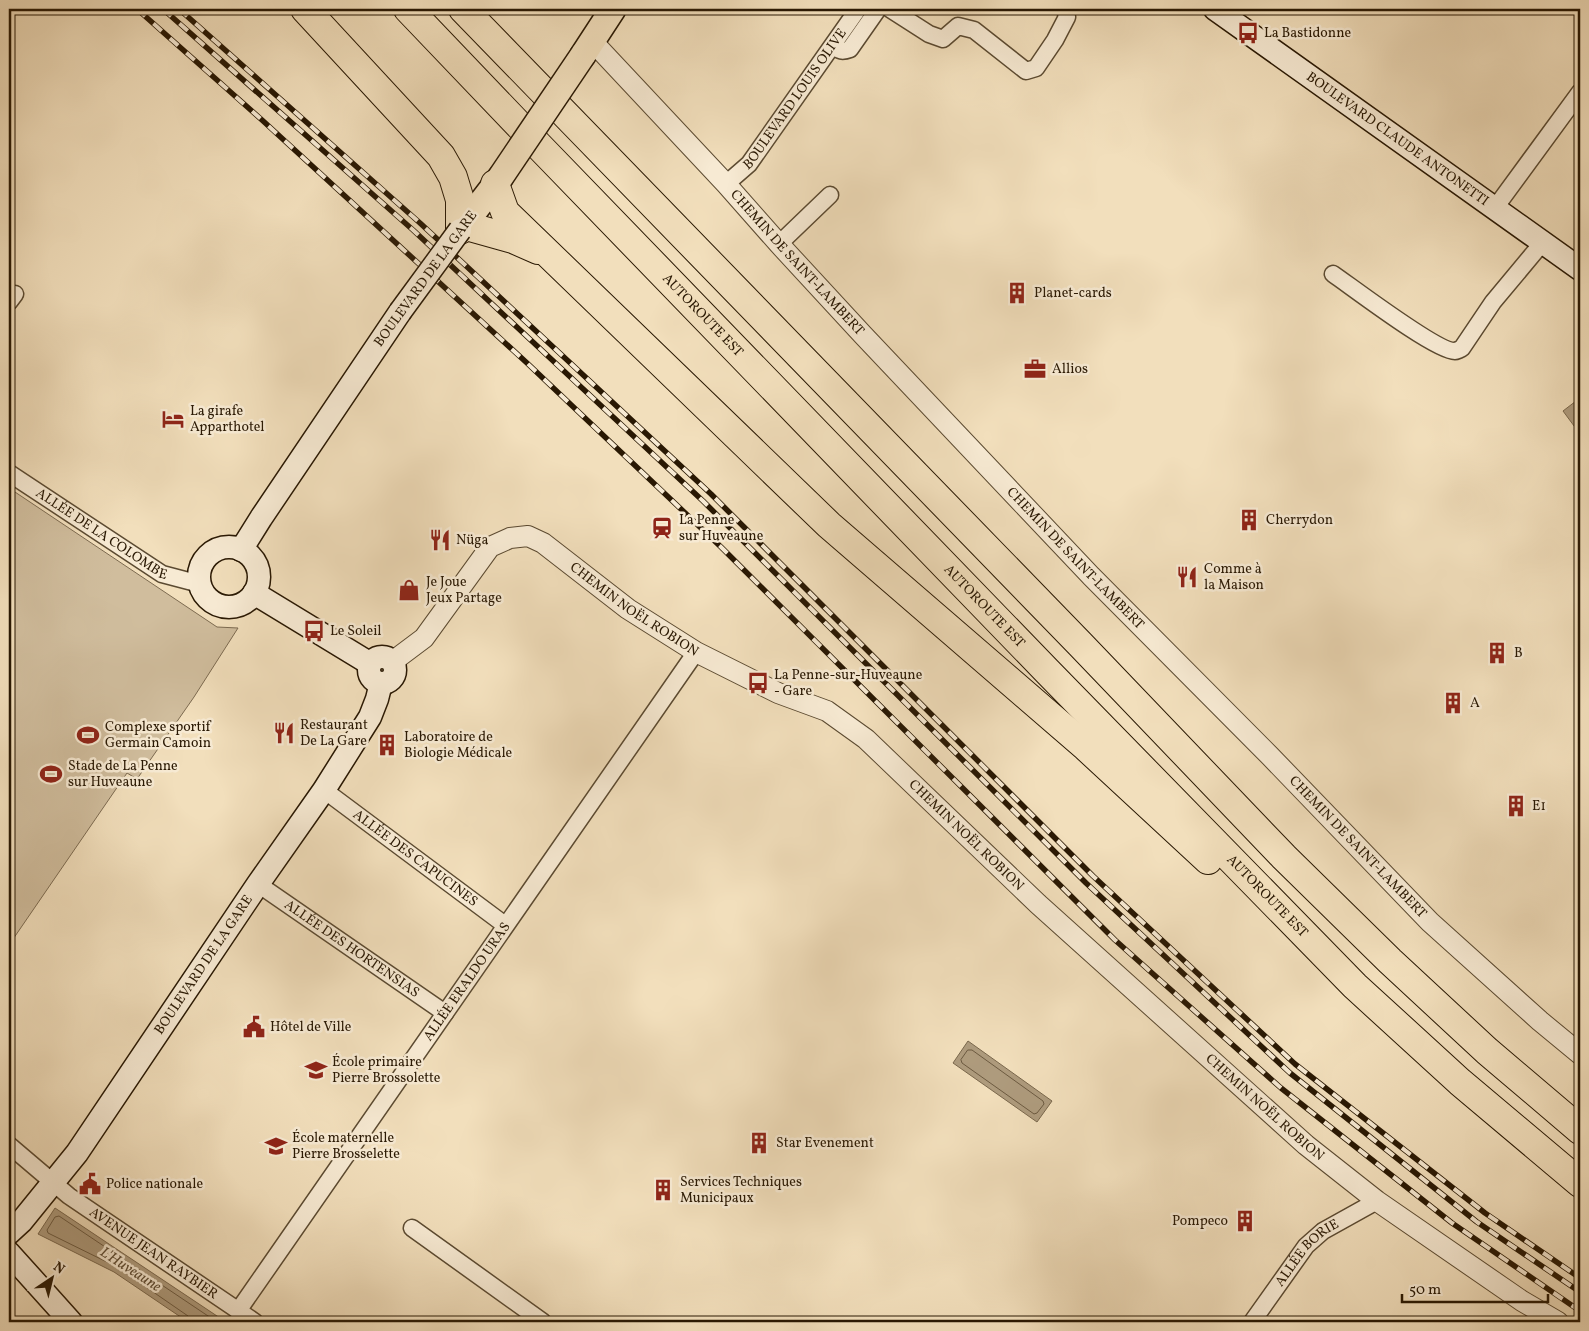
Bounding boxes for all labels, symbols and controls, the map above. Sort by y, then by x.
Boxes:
bus stop icon: La Bastidonne [1235,20,1261,46]
street label: BOULEVARD LOUIS OLIVE [739,24,851,174]
place label: La Bastidonne [1264,24,1351,43]
street label: BOULEVARD CLAUDE ANTONETTI [1302,67,1493,211]
street label: CHEMIN DE SAINT-LAMBERT [726,186,868,340]
street label: BOULEVARD DE LA GARE [370,207,482,351]
street label: AUTOROUTE EST [658,269,748,361]
building icon: Planet-cards [1004,280,1030,306]
place label: Planet-cards [1034,284,1112,303]
office icon: Allios [1022,356,1048,382]
place label: Allios [1052,360,1088,379]
place label: La girafe Apparthotel [190,402,264,437]
hotel icon: La girafe Apparthotel [160,406,186,432]
street label: CHEMIN DE SAINT-LAMBERT [1002,483,1148,634]
street label: ALLÉE DE LA COLOMBE [32,484,169,584]
building icon: Cherrydon [1236,507,1262,533]
place label: La Penne sur Huveaune [679,511,764,546]
place label: Cherrydon [1266,511,1333,530]
station icon: La Penne sur Huveaune [649,515,675,541]
restaurant icon: Nüga [427,527,453,553]
place label: Nüga [456,531,488,550]
street label: CHEMIN NOËL ROBION [566,558,702,661]
street label: AUTOROUTE EST [940,560,1029,652]
place label: Comme à la Maison [1204,560,1264,595]
restaurant icon: Comme à la Maison [1174,564,1200,590]
place label: Je Joue Jeux Partage [426,573,502,608]
shop icon: Je Joue Jeux Partage [396,577,422,603]
bus stop icon: Le Soleil [301,618,327,644]
place label: Le Soleil [330,622,382,641]
building icon: B [1484,640,1510,666]
place label: B [1514,644,1523,663]
place label: La Penne-sur-Huveaune - Gare [774,666,923,701]
bus stop icon: La Penne-sur-Huveaune - Gare [745,670,771,696]
building icon: A [1440,690,1466,716]
place label: A [1470,694,1480,713]
place label: Restaurant De La Gare [300,716,368,751]
place label: Complexe sportif Germain Camoin [105,718,212,753]
restaurant icon: Restaurant De La Gare [271,720,297,746]
sports icon: Complexe sportif Germain Camoin [75,722,101,748]
place label: Laboratoire de Biologie Médicale [404,728,513,763]
building icon: Laboratoire de Biologie Médicale [374,732,400,758]
place label: Stade de La Penne sur Huveaune [68,757,178,792]
sports icon: Stade de La Penne sur Huveaune [38,761,64,787]
street label: CHEMIN DE SAINT-LAMBERT [1285,772,1431,922]
street label: CHEMIN NOËL ROBION [904,775,1028,895]
building icon: E1 [1503,793,1529,819]
place label: E1 [1532,797,1546,816]
street label: ALLÉE DES CAPUCINES [349,805,482,911]
street label: AUTOROUTE EST [1222,850,1312,942]
street label: BOULEVARD DE LA GARE [150,891,257,1038]
street label: ALLÉE DES HORTENSIAS [280,895,423,1002]
street label: ALLÉE ERALDO URAS [419,918,515,1045]
public building icon: Hôtel de Ville [241,1014,267,1040]
place label: Hôtel de Ville [270,1018,352,1037]
street label: CHEMIN NOËL ROBION [1201,1049,1328,1165]
place label: École primaire Pierre Brossolette [332,1053,441,1088]
school or university icon: École primaire Pierre Brossolette [303,1057,329,1083]
place label: École maternelle Pierre Brosselette [292,1129,400,1164]
building icon: Star Evenement [746,1130,772,1156]
school or university icon: École maternelle Pierre Brosselette [263,1133,289,1159]
place label: Star Evenement [776,1134,874,1153]
public building icon: Police nationale [77,1171,103,1197]
place label: Services Techniques Municipaux [680,1173,802,1208]
place label: Police nationale [106,1175,203,1194]
building icon: Services Techniques Municipaux [650,1177,676,1203]
street label: AVENUE JEAN RAYBIER [86,1203,222,1304]
building icon: Pompeco [1232,1208,1258,1234]
place label: Pompeco [1172,1212,1228,1231]
street label: ALLÉE BORIE [1271,1215,1342,1290]
water label: L'Huveaune [95,1242,165,1298]
north arrow [28,1254,78,1304]
text: N [49,1258,68,1279]
scale bar [1402,1271,1548,1303]
text: 50 m [1409,1280,1441,1301]

